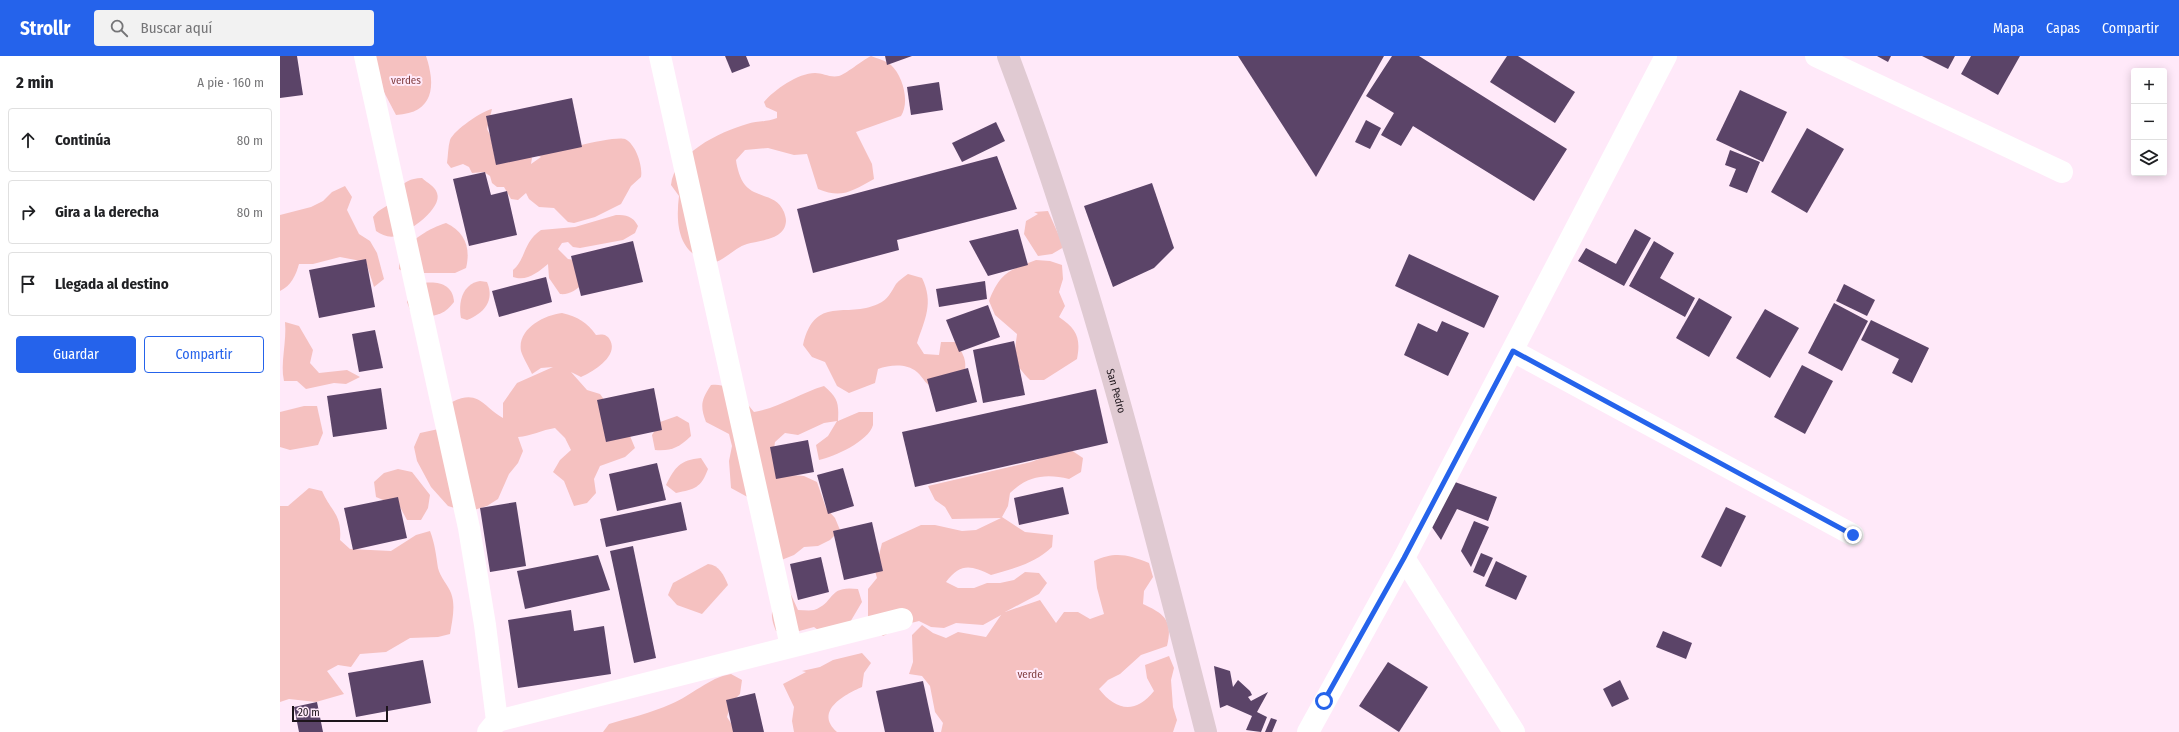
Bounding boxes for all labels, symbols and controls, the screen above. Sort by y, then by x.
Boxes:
search box [94,10,374,46]
text: Strollr [20,17,70,40]
icon: search [108,17,130,39]
text: Buscar aquí [140,19,212,37]
text: Mapa [1993,20,2024,37]
text: Capas [2046,20,2080,37]
text: Compartir [2102,20,2159,37]
map controls [2131,68,2167,176]
button: + [2131,68,2167,104]
text: 2 min [16,72,54,93]
park label: verdes [391,74,421,87]
text: A pie · 160 m [197,75,264,90]
button: − [2131,104,2167,140]
icon: ahead [17,129,39,151]
text: Continúa [55,131,111,149]
text: 80 m [237,133,263,148]
button: layers [2131,140,2167,176]
icon: right [17,201,39,223]
text: Gira a la derecha [55,203,159,221]
text: 80 m [237,205,263,220]
icon: arrive [17,273,39,295]
text: Llegada al destino [55,275,169,293]
button: Guardar [16,336,136,373]
button: Compartir [144,336,264,373]
street label: San Pedro [1103,367,1128,415]
route end [1844,526,1862,544]
park label: verde [1017,668,1043,681]
route start [1315,692,1333,710]
scale bar [292,704,388,723]
text: 20 m [298,706,320,719]

